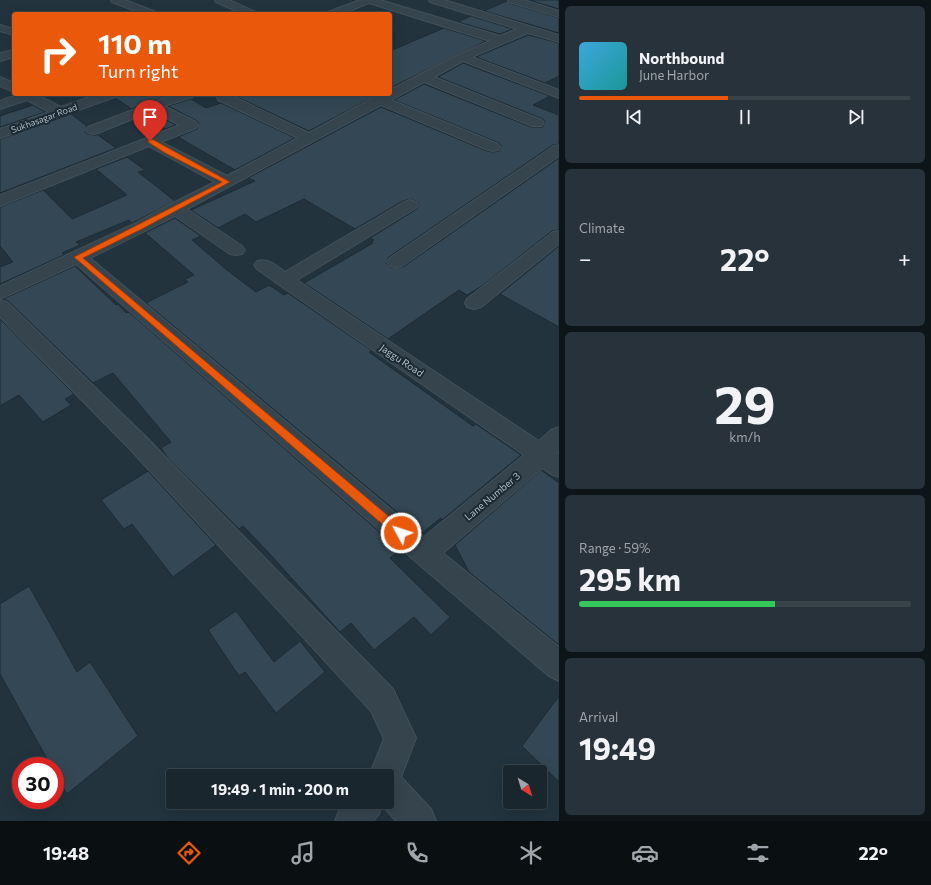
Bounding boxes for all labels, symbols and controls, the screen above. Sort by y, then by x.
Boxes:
text: 110 m [98,26,172,60]
icon: right [32,28,84,80]
text: Northbound [639,49,724,67]
text: Turn right [98,60,178,82]
text: June Harbor [639,67,709,83]
pin [133,100,167,141]
street label: Sukhasagar Road [9,101,79,135]
icon: arrive [139,106,161,128]
icon: previous [623,106,645,128]
icon: pause [734,106,756,128]
icon: next [845,106,867,128]
text: Climate [579,220,625,236]
text: 22° [720,240,770,277]
text: − [579,245,592,272]
text: + [898,245,911,272]
street label: Jaggu Road [378,341,426,379]
text: 29 [714,371,776,435]
text: km/h [729,429,761,445]
street label: Lane Number 3 [462,469,522,523]
position arrow [380,512,422,554]
text: Range · 59% [579,540,651,556]
text: 295 km [579,560,681,597]
text: Arrival [579,709,618,725]
text: 19:49 [579,729,656,766]
speed limit sign: 30 [12,757,64,809]
north arrow [503,765,547,809]
map controls [503,765,547,809]
text: 19:49 · 1 min · 200 m [211,780,349,798]
icon: directions [175,839,203,867]
icon: music [289,839,317,867]
icon: phone [403,839,431,867]
icon: climate [517,839,545,867]
icon: car [631,839,659,867]
icon: filters [744,839,772,867]
text: 19:48 [43,842,89,864]
text: 22° [858,842,888,864]

